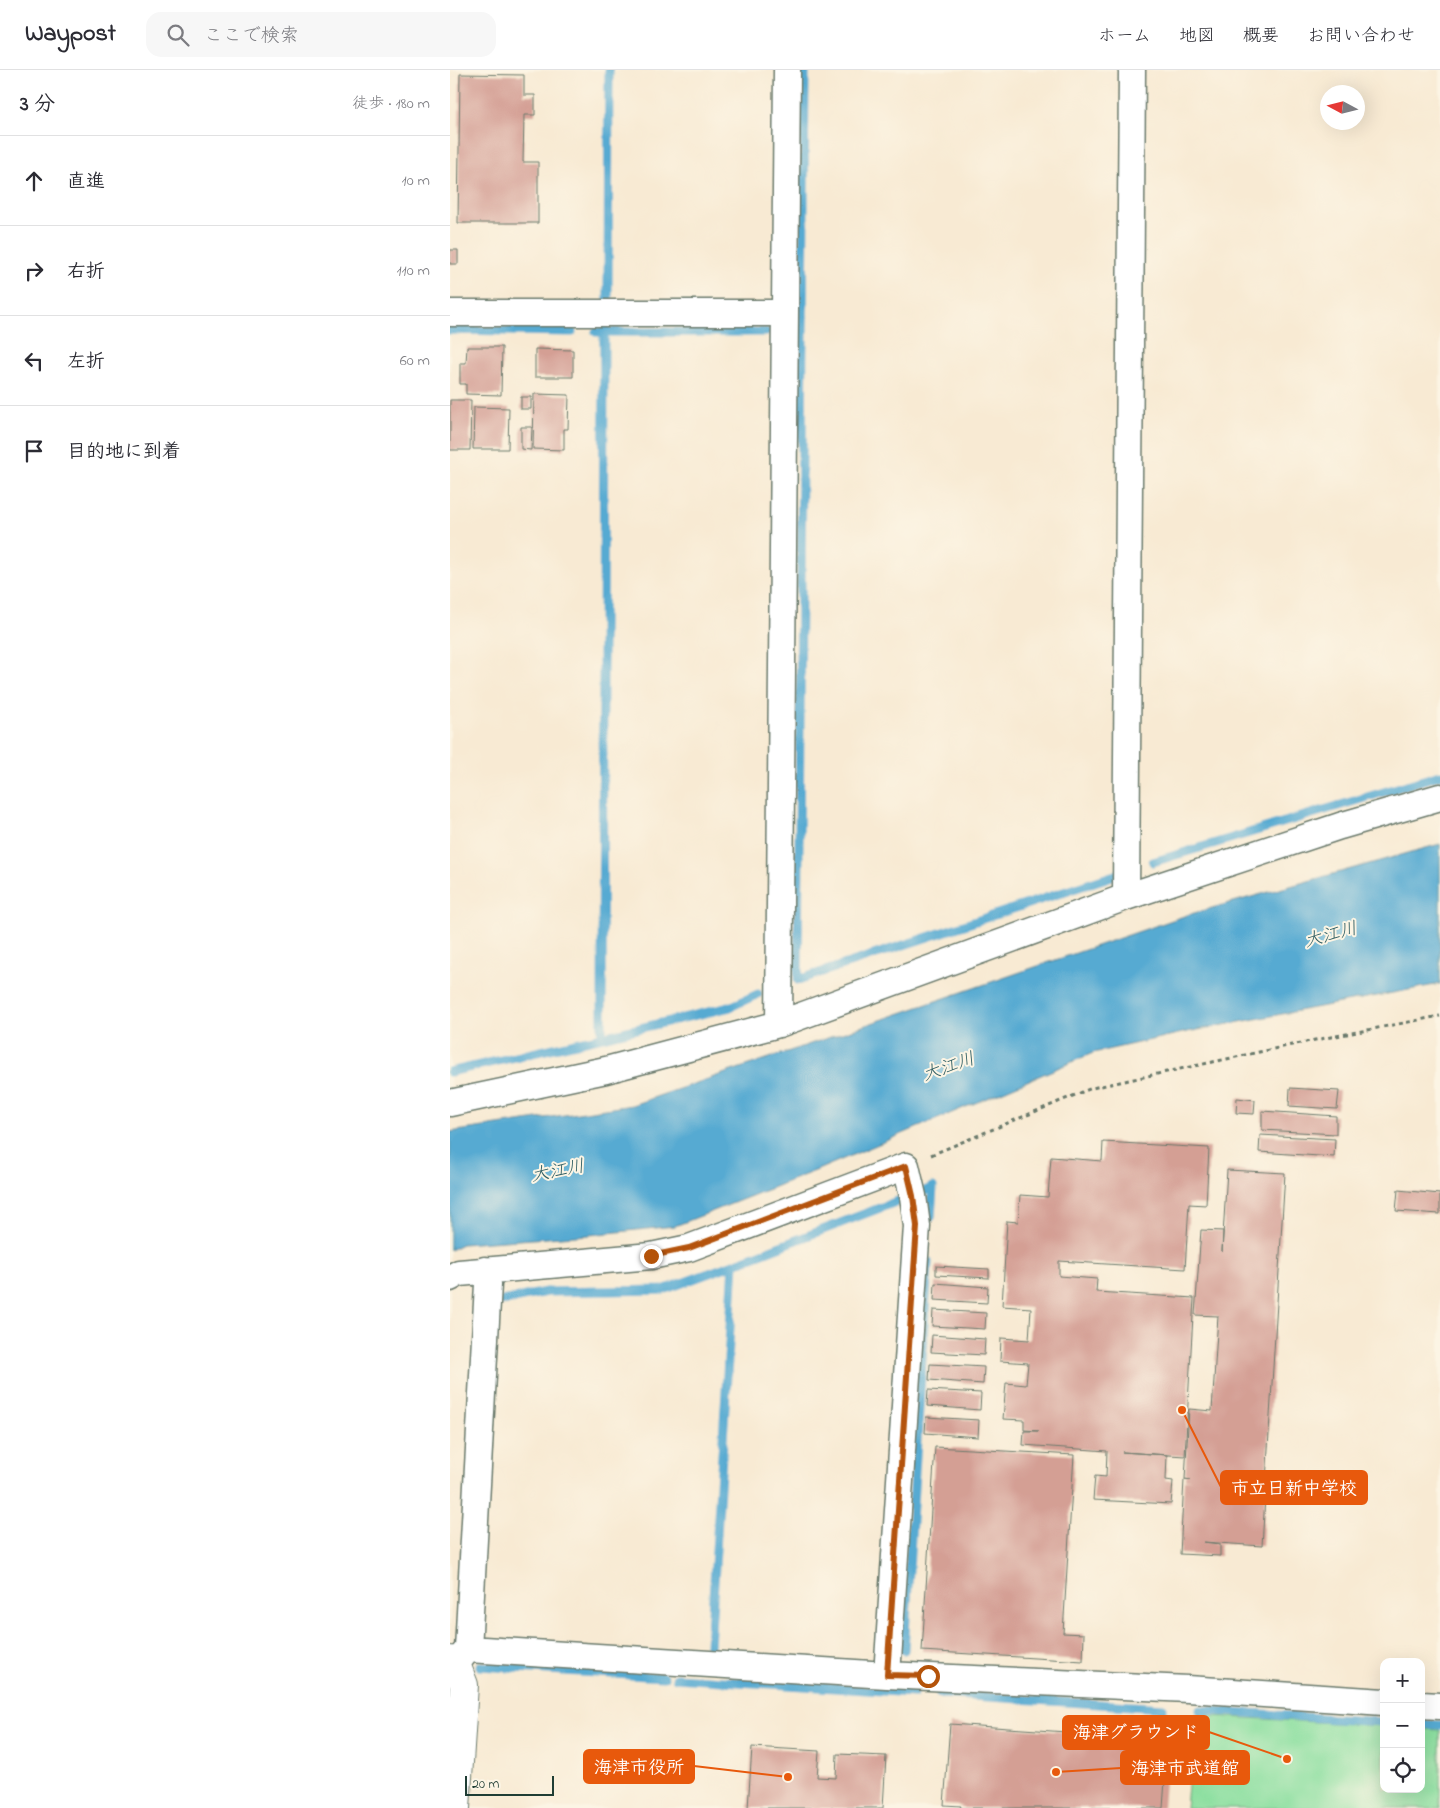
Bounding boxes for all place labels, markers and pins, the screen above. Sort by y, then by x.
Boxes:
callout: 市立日新中学校 [1221,1471,1367,1504]
callout: 海津グラウンド [1063,1716,1209,1749]
callout: 海津市役所 [584,1750,694,1783]
callout: 海津市武道館 [1121,1751,1249,1784]

